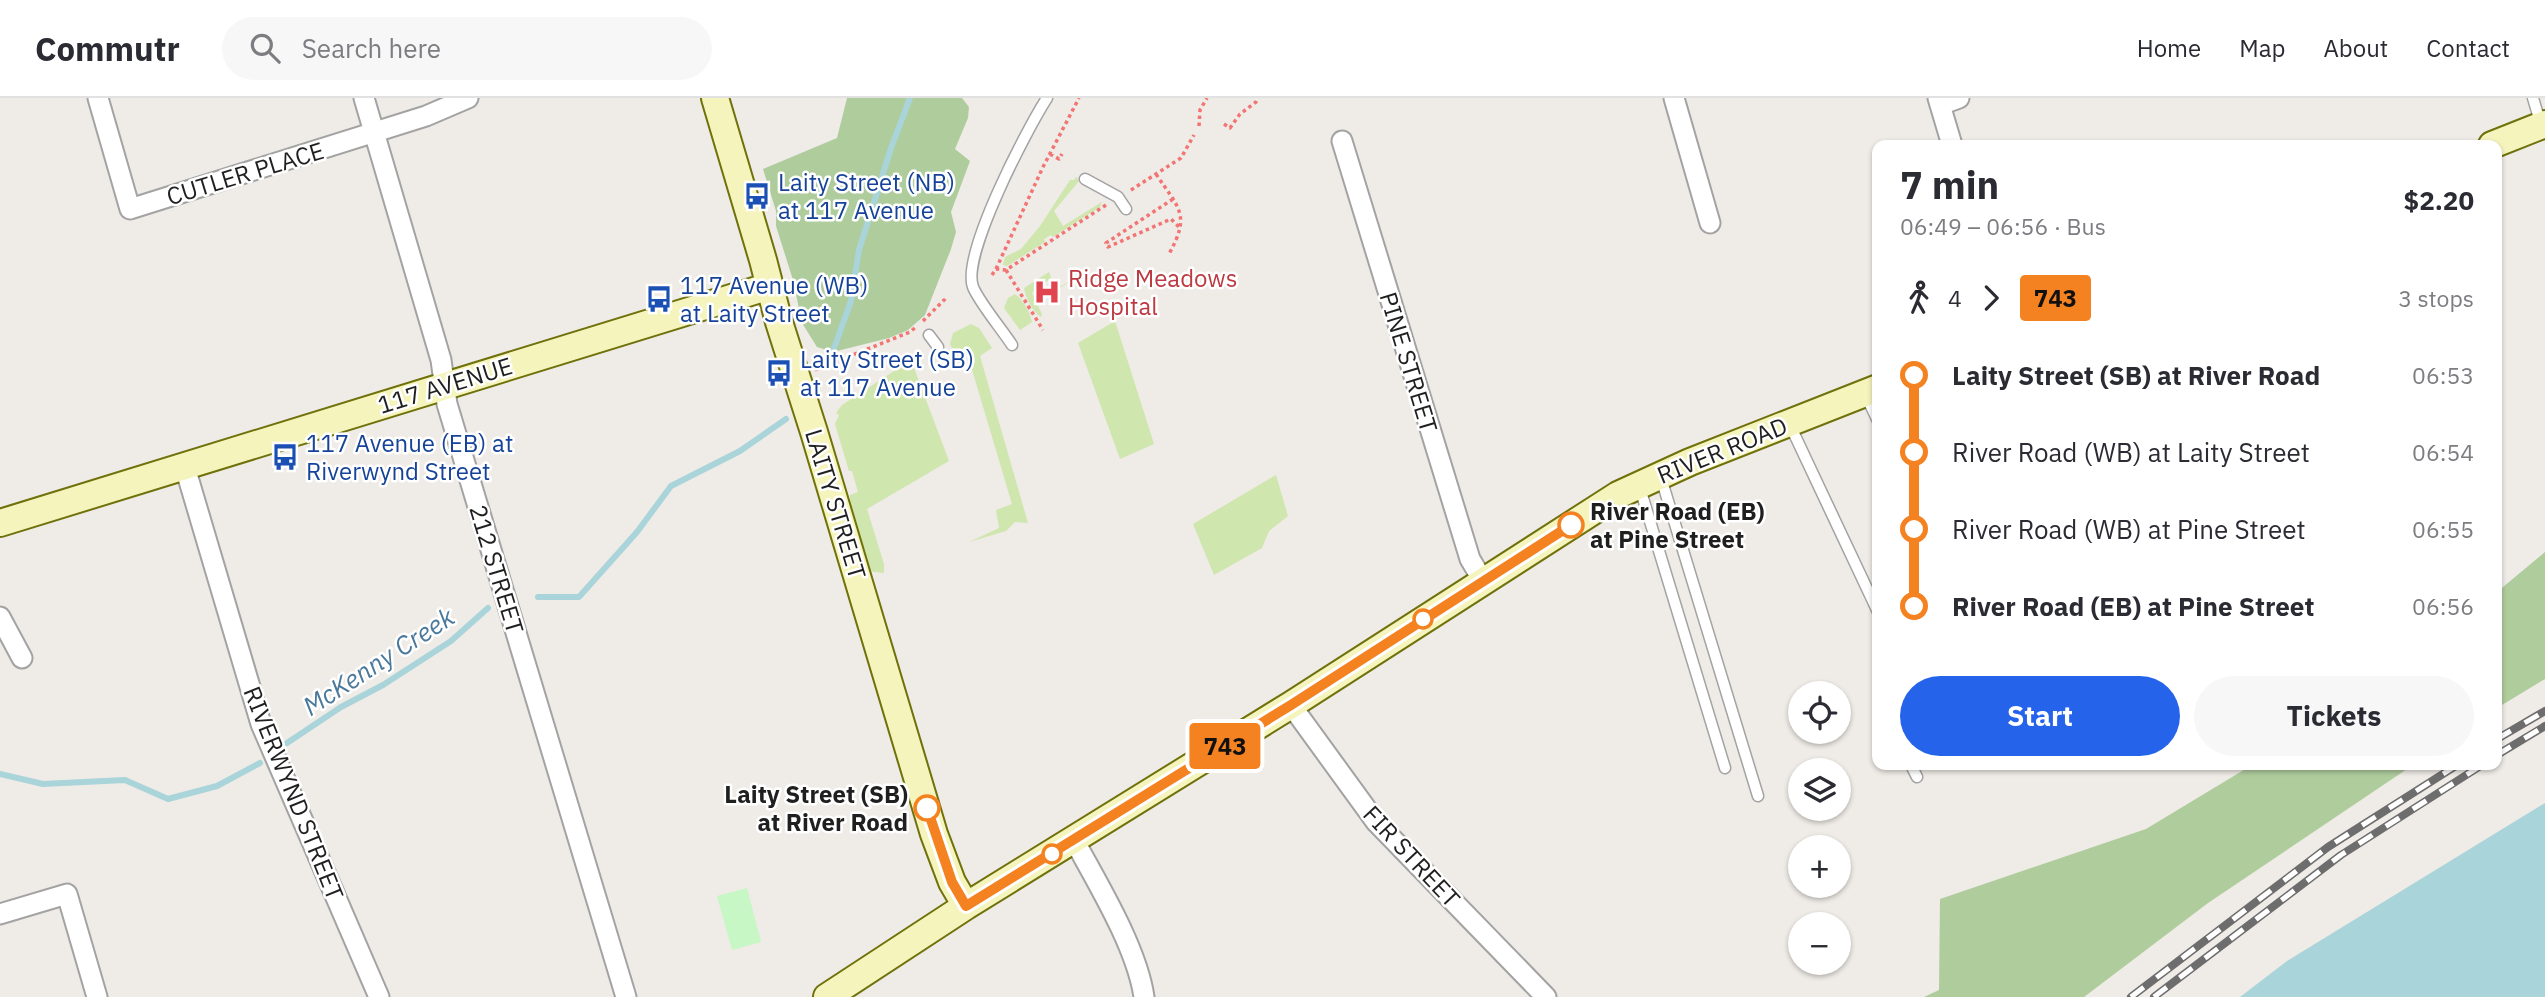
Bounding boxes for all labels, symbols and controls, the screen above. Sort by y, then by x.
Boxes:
search box [222,17,712,80]
text: Commutr [35,27,180,70]
icon: search [246,29,284,67]
text: Search here [302,31,441,65]
text: Home [2137,32,2201,64]
text: Map [2239,32,2285,64]
text: About [2323,32,2388,64]
text: Contact [2426,32,2510,64]
street label: CUTLER PLACE [162,134,328,212]
text: 7 min [1900,160,1999,209]
place label: Laity Street (NB) at 117 Avenue [778,166,955,226]
bus stop icon: Laity Street (NB) at 117 Avenue [742,181,772,211]
text: $2.20 [2404,183,2474,217]
text: 06:49 – 06:56 · Bus [1900,211,2106,241]
place label: Ridge Meadows Hospital [1068,262,1237,322]
place label: 117 Avenue (WB) at Laity Street [680,269,868,329]
hospital icon: Ridge Meadows Hospital [1032,277,1062,307]
icon: walk [1900,279,1938,317]
icon: forward [1972,279,2010,317]
text: 743 [2034,282,2077,314]
text: 4 [1948,283,1962,313]
text: 3 stops [2398,283,2474,313]
bus stop icon: 117 Avenue (WB) at Laity Street [644,284,674,314]
street label: PINE STREET [1372,288,1446,436]
place label: Laity Street (SB) at 117 Avenue [800,343,974,403]
street label: 117 AVENUE [374,349,516,421]
bus stop icon: Laity Street (SB) at 117 Avenue [764,358,794,388]
text: Laity Street (SB) at River Road [1952,358,2320,392]
text: 06:53 [2412,360,2474,390]
street label: RIVER ROAD [1652,409,1792,491]
street label: LAITY STREET [798,425,874,583]
place label: 117 Avenue (EB) at Riverwynd Street [306,427,513,487]
text: River Road (WB) at Laity Street [1952,435,2310,469]
text: 06:54 [2412,437,2474,467]
bus stop icon: 117 Avenue (EB) at Riverwynd Street [270,442,300,472]
place label: River Road (EB) at Pine Street [1590,495,1765,555]
street label: 212 STREET [462,501,532,638]
marker: River Road (EB) at Pine Street [1558,512,1584,538]
text: River Road (WB) at Pine Street [1952,512,2306,546]
text: 06:55 [2412,514,2474,544]
text: River Road (EB) at Pine Street [1952,589,2314,623]
text: 06:56 [2412,591,2474,621]
water label: McKenny Creek [296,599,461,723]
unlabelled marker [1413,609,1433,629]
button: Start [1900,676,2180,756]
button: Tickets [2194,676,2474,756]
street label: RIVERWYND STREET [237,681,352,905]
map controls [1788,681,1851,975]
button: locate [1788,681,1851,744]
line badge: 743 [1185,723,1265,769]
text: 743 [1203,730,1247,762]
button: layers [1788,758,1851,821]
place label: Laity Street (SB) at River Road [724,778,908,838]
marker: Laity Street (SB) at River Road [914,795,940,821]
street label: FIR STREET [1356,798,1468,914]
button: + [1788,835,1851,898]
unlabelled marker [1042,844,1062,864]
button: − [1788,912,1851,975]

